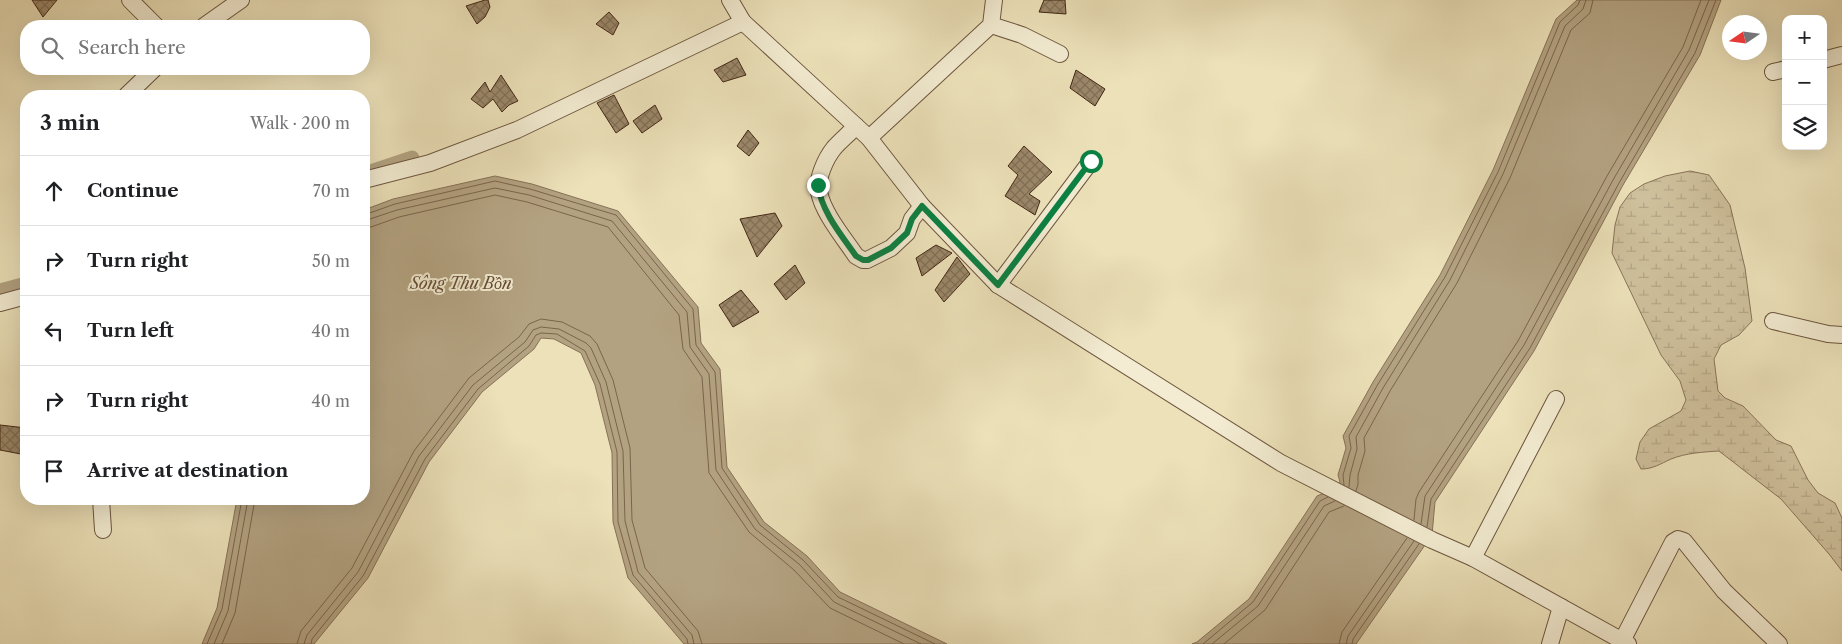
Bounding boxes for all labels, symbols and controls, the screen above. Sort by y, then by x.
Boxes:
north arrow [1722,15,1767,60]
map controls [1782,15,1827,150]
button: + [1782,15,1827,60]
search box [20,20,370,75]
icon: search [38,34,66,62]
text: Search here [78,36,186,59]
button: − [1782,60,1827,105]
button: layers [1782,105,1827,150]
text: 3 min [40,110,100,135]
text: Walk · 200 m [250,113,350,133]
route start [1080,150,1103,173]
route end [807,174,830,197]
icon: ahead [40,177,68,205]
text: Continue [87,179,179,202]
text: 70 m [313,181,350,201]
icon: right [40,247,68,275]
text: Turn right [87,249,188,272]
text: 50 m [312,251,350,271]
water label: Sông Thu Bồn [409,273,512,293]
icon: left [40,317,68,345]
text: Turn left [87,319,174,342]
text: 40 m [311,321,350,341]
icon: right [40,387,68,415]
text: Turn right [87,389,188,412]
text: 40 m [311,391,350,411]
icon: arrive [40,457,68,485]
text: Arrive at destination [87,459,288,482]

